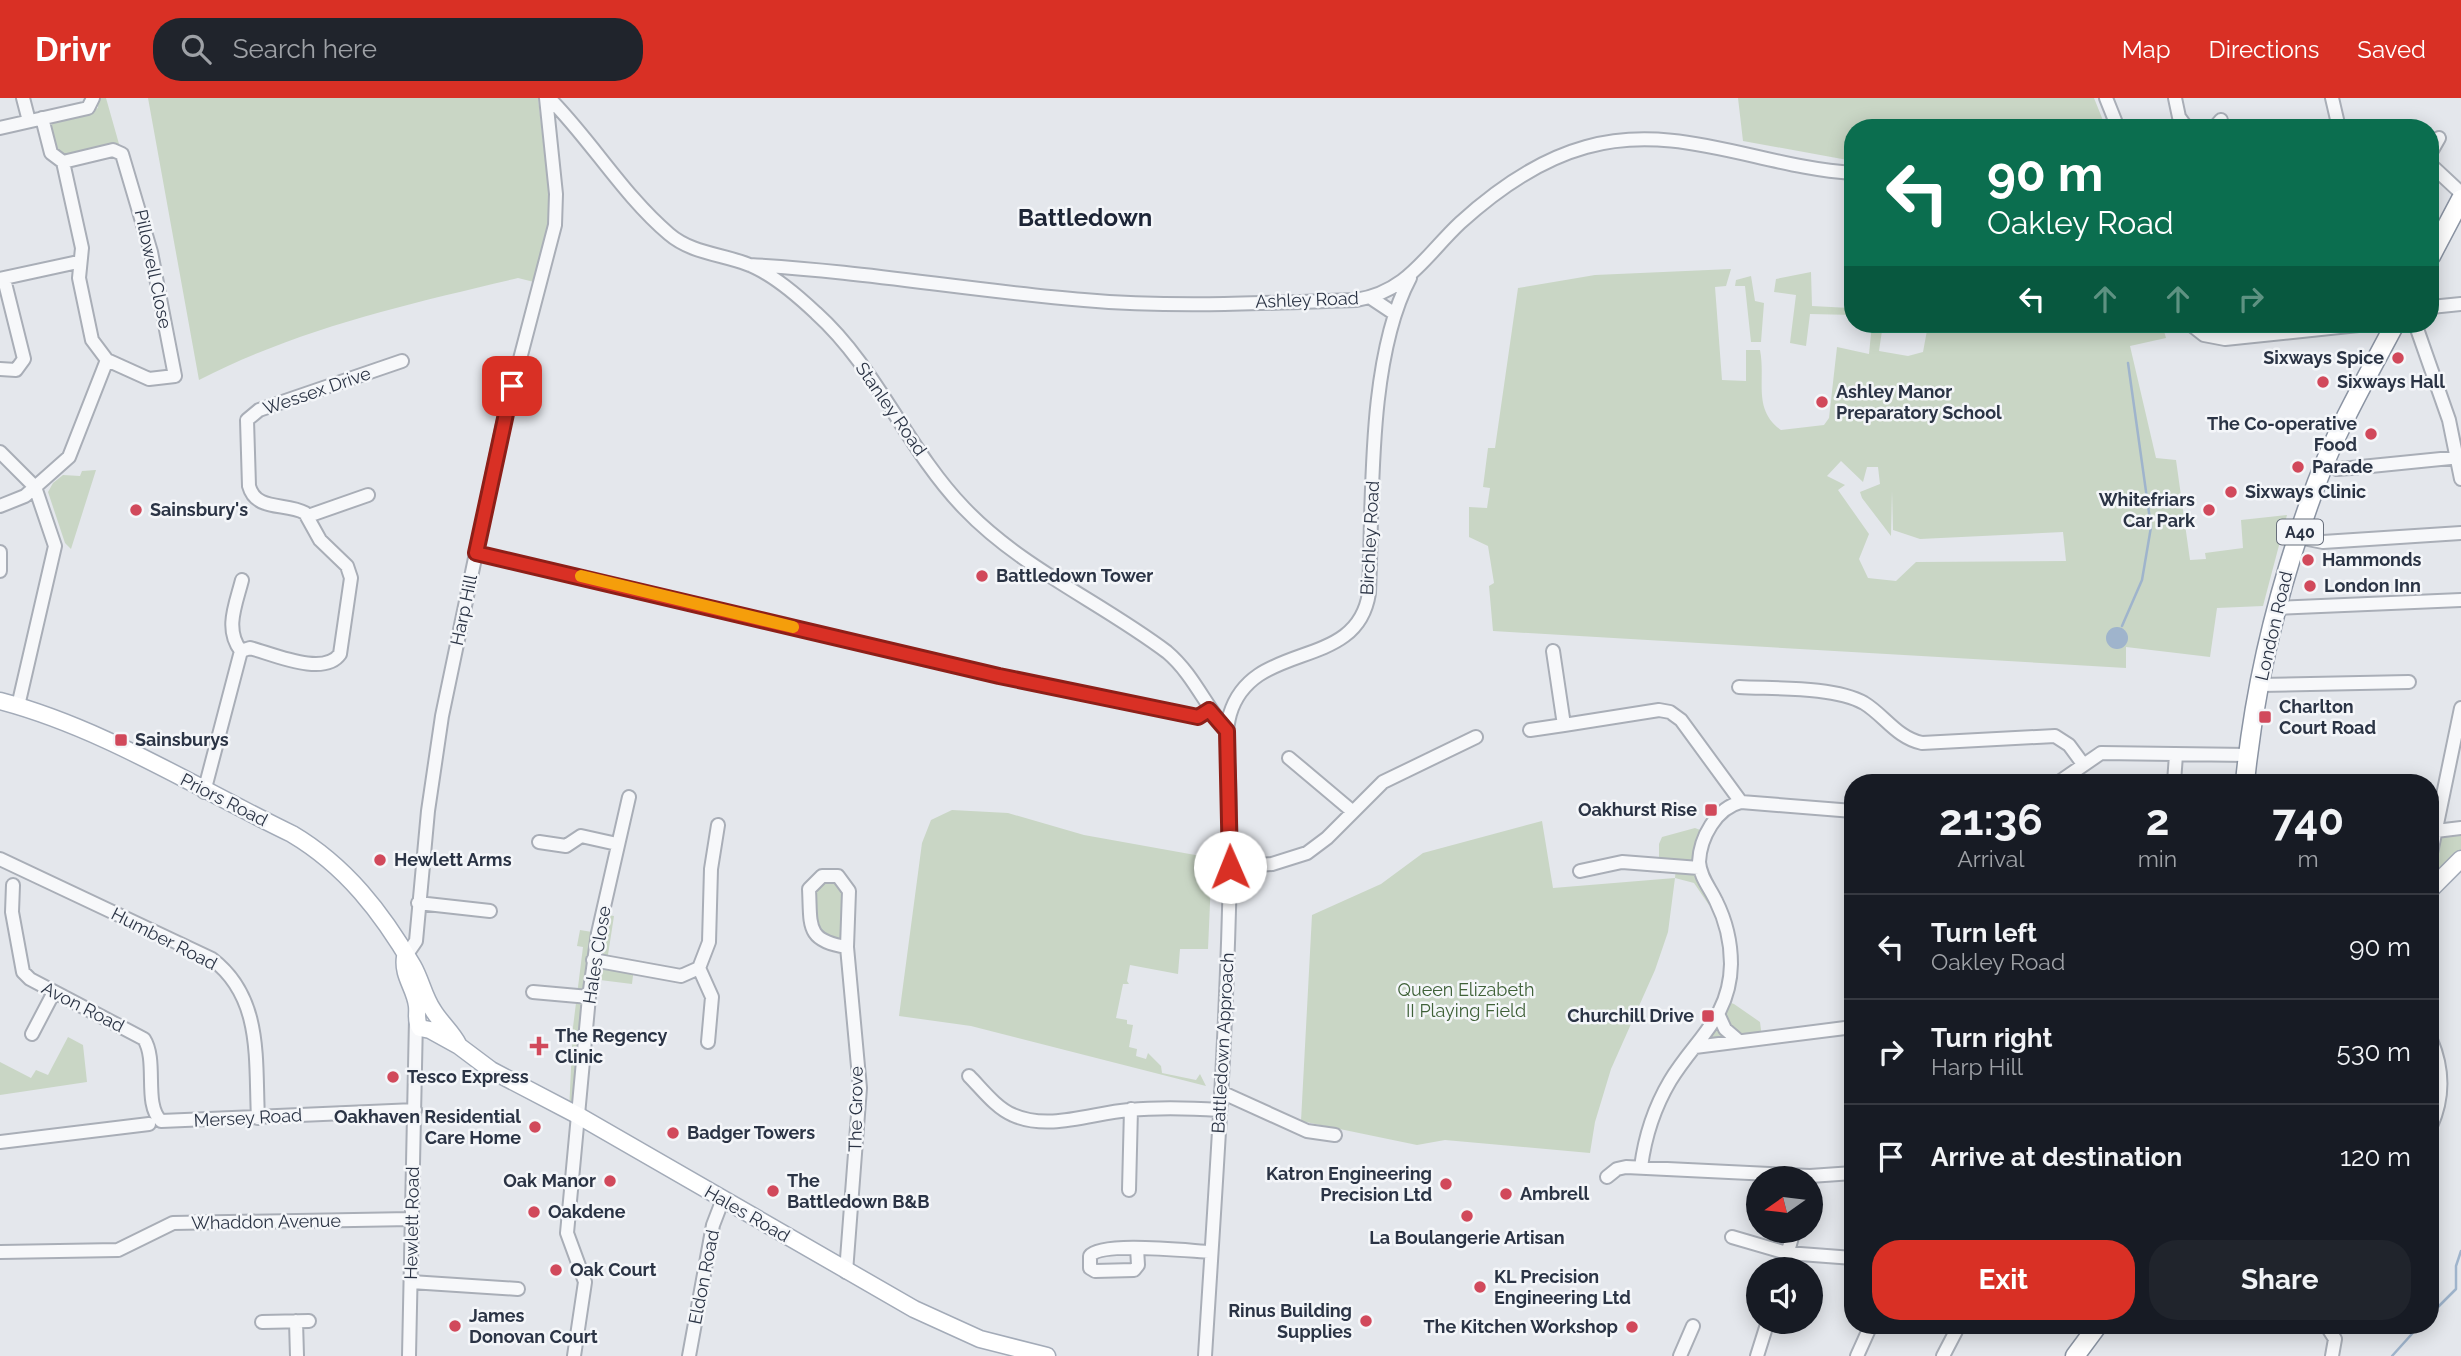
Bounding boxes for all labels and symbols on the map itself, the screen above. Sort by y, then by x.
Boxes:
district label: Battledown [1018,203,1152,232]
street label: Pillowell Close [131,207,176,331]
street label: Ashley Road [1255,287,1359,312]
place label: Sixways Spice [2263,347,2384,368]
marker: Sixways Spice [2390,350,2406,366]
pin [482,356,542,416]
street label: Stanley Road [851,358,931,460]
street label: Wessex Drive [260,362,374,419]
place label: Sixways Hall [2337,371,2445,392]
marker: Sixways Hall [2315,374,2331,390]
place label: Ashley Manor Preparatory School [1836,381,2002,423]
marker: Ashley Manor Preparatory School [1814,394,1830,410]
place label: The Co-operative Food [2207,413,2357,455]
marker: The Co-operative Food [2363,426,2379,442]
place label: Parade [2312,456,2373,477]
marker: Parade [2290,459,2306,475]
street label: Birchley Road [1356,480,1383,596]
place label: Sixways Clinic [2245,481,2366,502]
marker: Sixways Clinic [2223,484,2239,500]
place label: Whitefriars Car Park [2099,489,2196,531]
place label: Sainsbury's [150,499,248,520]
marker: Sainsbury's [128,502,144,518]
marker: Whitefriars Car Park [2201,502,2217,518]
road number: A40 [2277,520,2323,544]
place label: Hammonds [2322,549,2422,570]
marker: Hammonds [2300,552,2316,568]
place label: Battledown Tower [996,565,1153,586]
marker: Battledown Tower [974,568,990,584]
street label: London Road [2251,569,2296,683]
street label: Harp Hill [446,572,481,647]
place label: London Inn [2324,575,2421,596]
marker: London Inn [2302,578,2318,594]
place label: Charlton Court Road [2279,696,2376,738]
marker: Charlton Court Road [2257,709,2273,725]
place label: Sainsburys [135,729,229,750]
marker: Sainsburys [113,732,129,748]
street label: Priors Road [177,769,271,830]
place label: Oakhurst Rise [1578,799,1697,820]
marker: Oakhurst Rise [1703,802,1719,818]
position arrow [1193,830,1267,904]
place label: Hewlett Arms [394,849,512,870]
marker: Hewlett Arms [372,852,388,868]
street label: Humber Road [108,903,221,974]
street label: Hales Close [578,904,615,1005]
street label: Battledown Approach [1207,952,1238,1134]
street label: Avon Road [38,977,128,1036]
park label: Queen Elizabeth II Playing Field [1398,979,1534,1021]
place label: Churchill Drive [1567,1005,1694,1026]
marker: Churchill Drive [1700,1008,1716,1024]
place label: The Regency Clinic [555,1025,668,1067]
marker: The Regency Clinic [529,1036,549,1056]
place label: Tesco Express [407,1066,529,1087]
street label: The Grove [844,1066,867,1152]
marker: Tesco Express [385,1069,401,1085]
street label: Mersey Road [193,1104,303,1131]
place label: Oakhaven Residential Care Home [334,1106,521,1148]
marker: Oakhaven Residential Care Home [527,1119,543,1135]
place label: Badger Towers [687,1122,815,1143]
marker: Badger Towers [665,1125,681,1141]
place label: Katron Engineering Precision Ltd [1266,1163,1432,1205]
street label: Hewlett Road [400,1166,423,1280]
north arrow [1746,1166,1824,1242]
place label: Oak Manor [503,1170,596,1191]
place label: The Battledown B&B [787,1170,930,1212]
marker: Oak Manor [602,1173,618,1189]
marker: Katron Engineering Precision Ltd [1438,1176,1454,1192]
street label: Hales Road [701,1181,794,1246]
marker: The Battledown B&B [765,1183,781,1199]
place label: Ambrell [1520,1183,1590,1204]
marker: Ambrell [1498,1186,1514,1202]
place label: Oakdene [548,1201,626,1222]
marker: Oakdene [526,1204,542,1220]
marker: La Boulangerie Artisan [1459,1208,1475,1224]
street label: Whaddon Avenue [191,1210,342,1233]
place label: La Boulangerie Artisan [1369,1227,1565,1248]
street label: Eldon Road [684,1228,723,1326]
place label: Oak Court [570,1259,656,1280]
marker: Oak Court [548,1262,564,1278]
place label: KL Precision Engineering Ltd [1494,1266,1631,1308]
marker: KL Precision Engineering Ltd [1472,1279,1488,1295]
place label: Rinus Building Supplies [1228,1300,1352,1342]
place label: James Donovan Court [469,1305,598,1347]
marker: Rinus Building Supplies [1358,1313,1374,1329]
place label: The Kitchen Workshop [1423,1316,1618,1337]
marker: James Donovan Court [447,1318,463,1334]
marker: The Kitchen Workshop [1624,1319,1640,1335]

